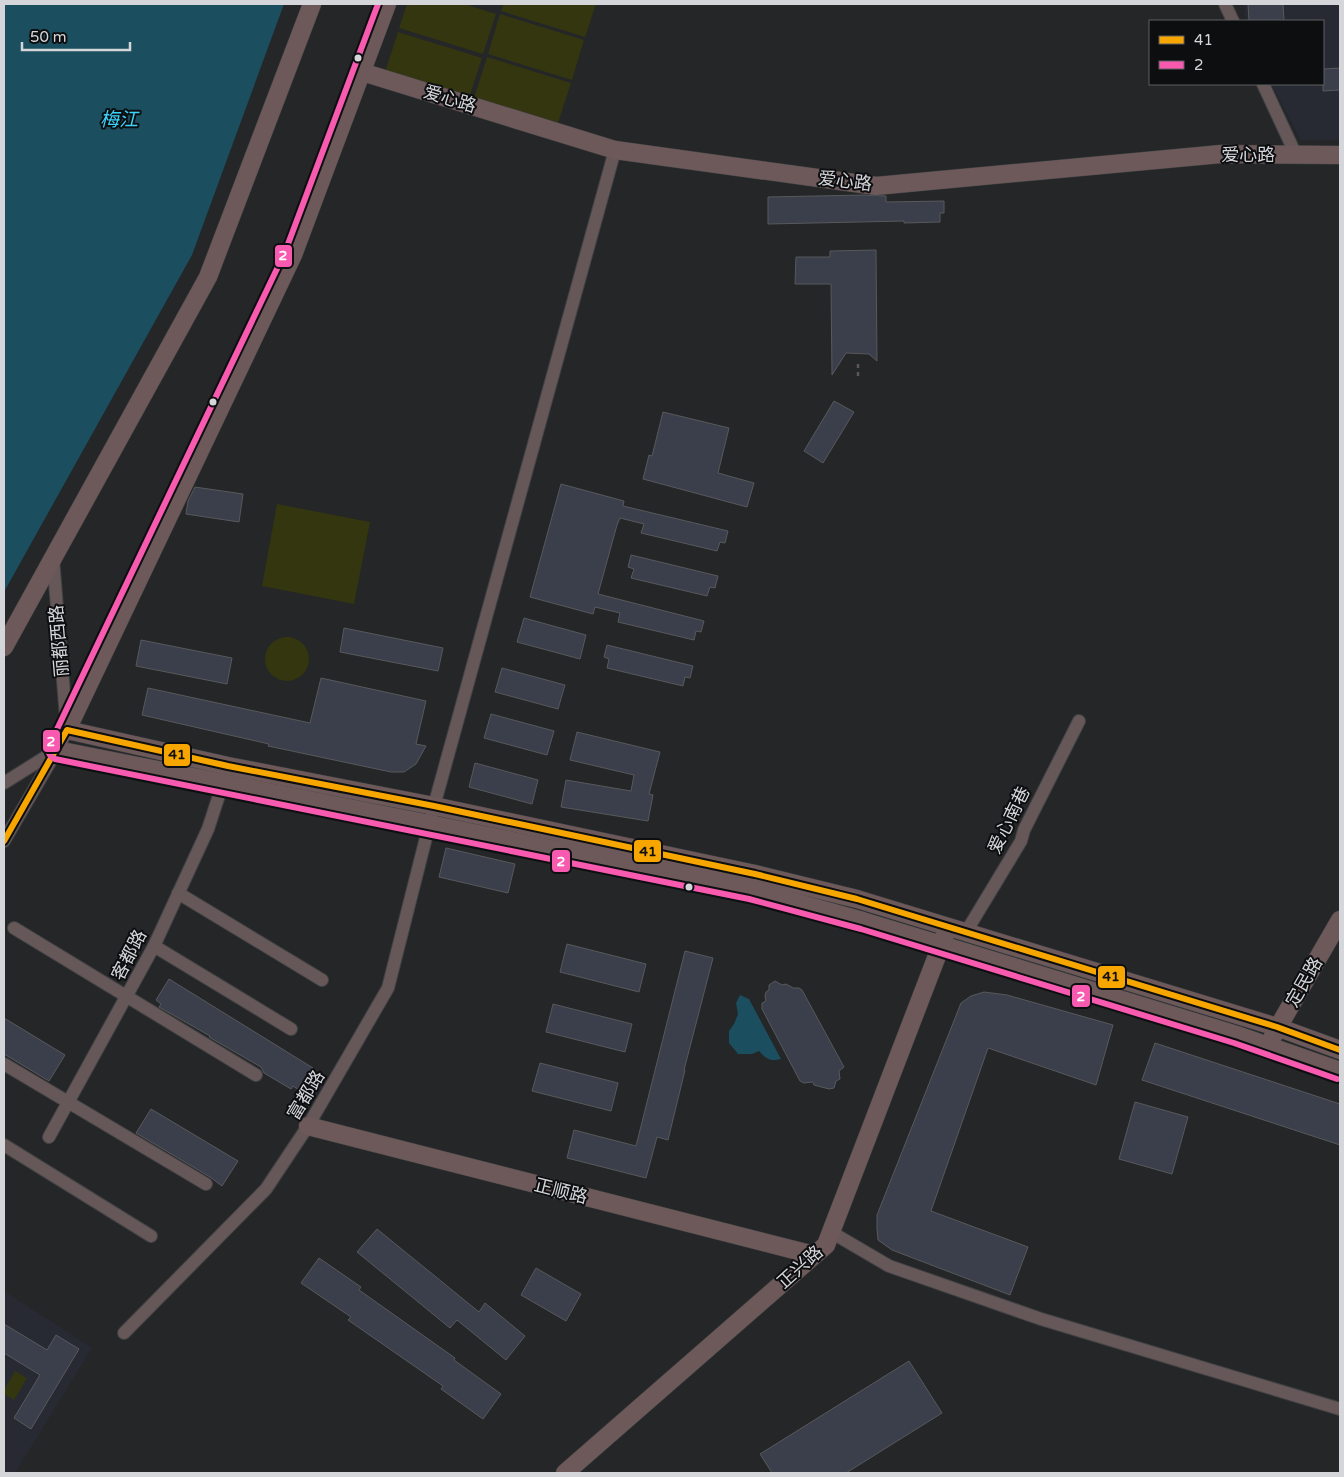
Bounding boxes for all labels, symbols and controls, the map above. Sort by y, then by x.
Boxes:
scale bar [22,20,130,52]
legend [1149,20,1324,85]
text: 50 m [30,28,67,46]
text: 41 [1194,31,1213,49]
unlabelled marker [353,53,363,63]
text: 2 [1194,56,1203,74]
street label: 爱心路 [421,81,479,117]
water label: 梅江 [100,109,140,131]
street label: 爱心路 [1221,144,1275,166]
street label: 爱心路 [817,167,873,195]
line badge: 2 [274,244,293,268]
text: 2 [279,247,288,264]
unlabelled marker [208,397,218,407]
street label: 丽都西路 [45,604,73,678]
line badge: 2 [42,729,61,753]
text: 2 [47,733,56,750]
line badge: 41 [163,743,191,767]
text: 41 [168,746,186,763]
street label: 爱心南巷 [983,783,1035,857]
line badge: 41 [633,839,662,863]
text: 41 [639,843,657,860]
line badge: 2 [551,849,571,873]
text: 2 [557,853,566,870]
unlabelled marker [684,882,694,892]
street label: 客都路 [107,926,151,984]
street label: 定民路 [1281,953,1327,1011]
line badge: 41 [1097,965,1126,989]
text: 41 [1102,968,1120,985]
line badge: 2 [1071,984,1091,1008]
text: 2 [1077,988,1086,1005]
street label: 富都路 [283,1066,329,1124]
street label: 正顺路 [532,1174,590,1208]
street label: 正兴路 [773,1241,827,1293]

